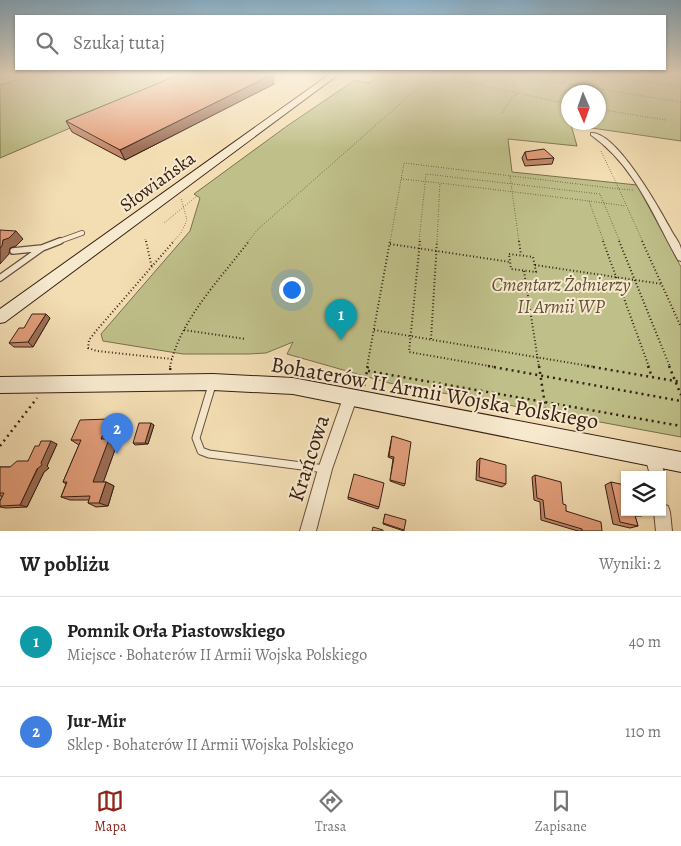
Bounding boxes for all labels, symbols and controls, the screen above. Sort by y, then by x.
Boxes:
search box [15,15,666,70]
icon: search [33,29,61,57]
text: Szukaj tutaj [73,30,165,56]
north arrow [561,85,606,130]
street label: Słowiańska [114,145,201,218]
park label: Cmentarz Żołnierzy II Armii WP [491,272,631,320]
your location [279,277,305,303]
pin: 1 [325,299,357,340]
street label: Bohaterów II Armii Wojska Polskiego [269,349,601,437]
street label: Krańcowa [281,410,337,506]
pin: 2 [101,413,133,454]
map controls [621,471,666,516]
button: layers [621,471,666,516]
text: W pobliżu [20,550,109,578]
text: Wyniki: 2 [599,553,661,575]
text: Pomnik Orła Piastowskiego [67,618,285,644]
text: 1 [33,631,39,653]
text: 40 m [629,631,661,653]
text: Miejsce · Bohaterów II Armii Wojska Polskiego [67,644,367,666]
text: Jur-Mir [67,708,126,734]
text: 2 [32,721,40,743]
text: 110 m [625,721,661,743]
text: Sklep · Bohaterów II Armii Wojska Polskiego [67,734,354,756]
tab: Mapa [94,787,126,836]
tab: Trasa [315,787,346,836]
tab: Zapisane [535,787,587,836]

